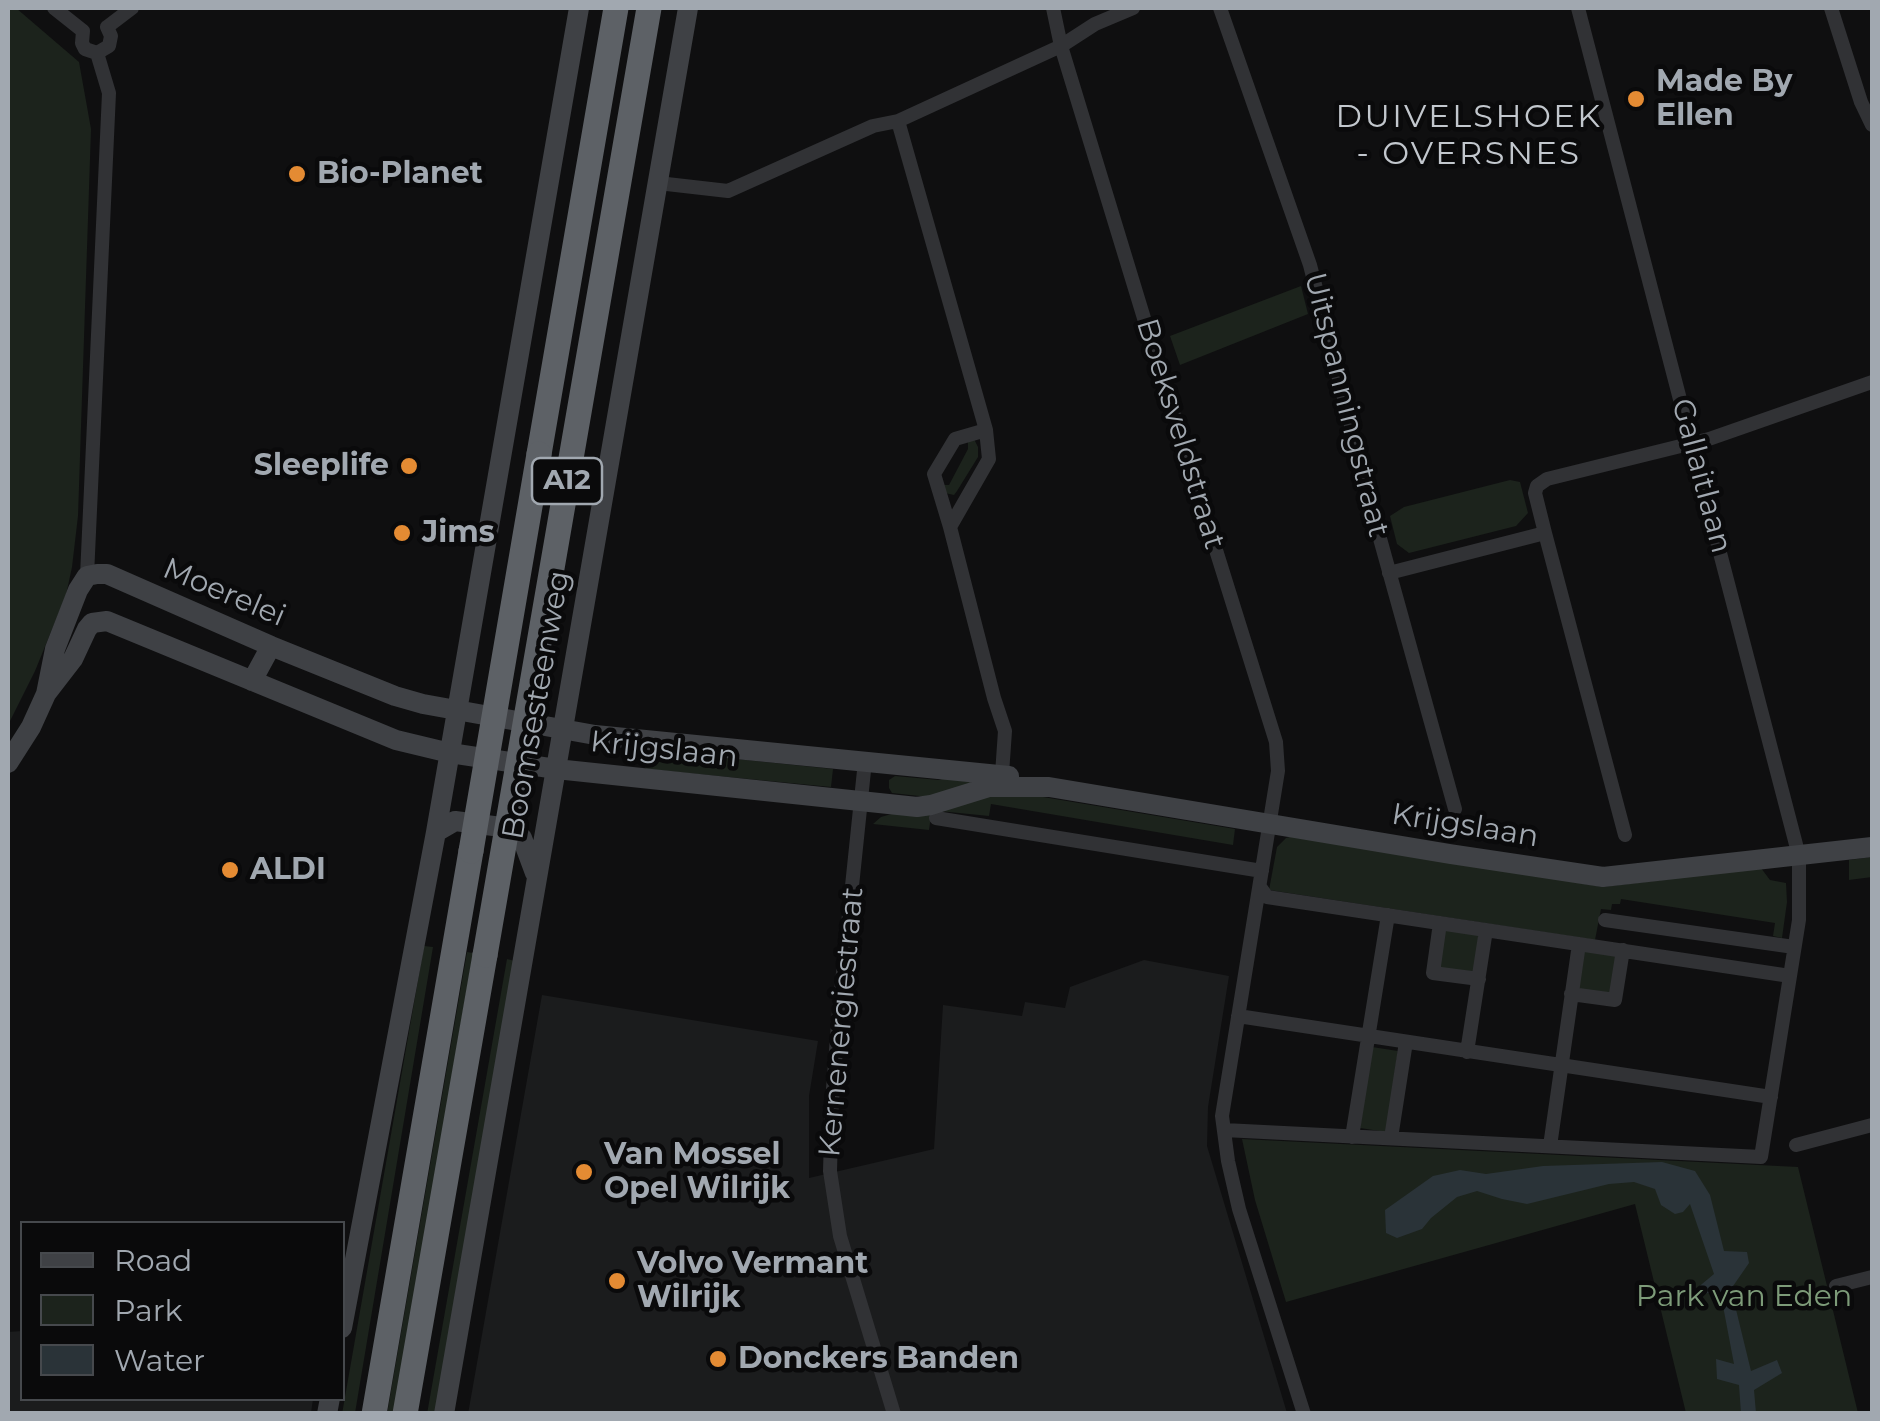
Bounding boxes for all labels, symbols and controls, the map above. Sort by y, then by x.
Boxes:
place label: Made By Ellen [1656,64,1792,134]
marker: Made By Ellen [1625,88,1647,110]
district label: DUIVELSHOEK - OVERSNES [1335,99,1603,174]
place label: Bio-Planet [317,156,483,192]
marker: Bio-Planet [286,163,308,185]
street label: Uitspanningstraat [1296,269,1396,541]
street label: Boeksveldstraat [1128,315,1232,553]
street label: Gallaitlaan [1663,395,1739,557]
place label: Sleeplife [254,448,389,484]
marker: Sleeplife [398,455,420,477]
road number: A12 [532,458,602,504]
place label: Jims [422,515,495,551]
marker: Jims [391,522,413,544]
street label: Moerelei [157,551,291,635]
street label: Boomsesteenweg [496,568,578,842]
street label: Krijgslaan [588,724,740,776]
street label: Krijgslaan [1389,797,1541,855]
place label: ALDI [250,852,326,888]
marker: ALDI [219,859,241,881]
street label: Kernenergiestraat [812,885,872,1159]
place label: Van Mossel Opel Wilrijk [604,1137,790,1208]
marker: Van Mossel Opel Wilrijk [573,1161,595,1183]
legend [20,1221,345,1401]
text: Road [114,1242,192,1279]
place label: Volvo Vermant Wilrijk [637,1246,868,1316]
marker: Volvo Vermant Wilrijk [606,1270,628,1292]
park label: Park van Eden [1636,1279,1852,1315]
text: Park [114,1292,183,1329]
place label: Donckers Banden [738,1341,1019,1377]
text: Water [114,1342,205,1379]
marker: Donckers Banden [707,1348,729,1370]

